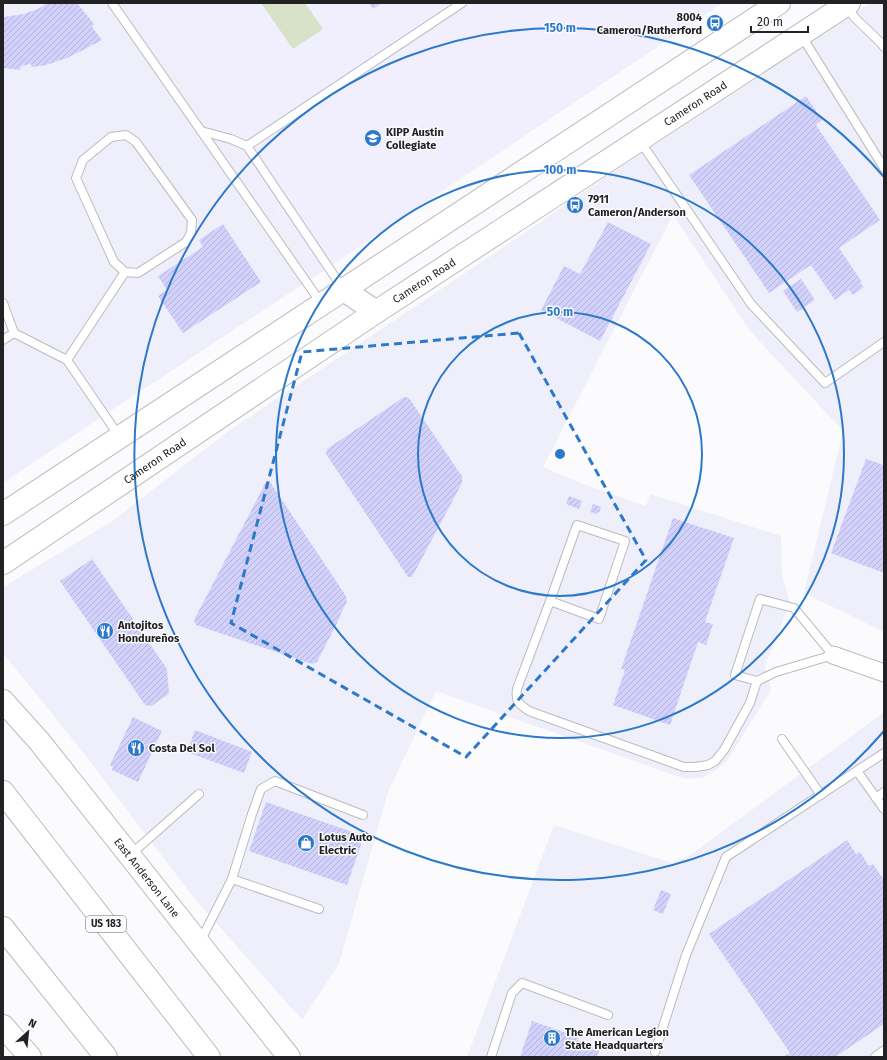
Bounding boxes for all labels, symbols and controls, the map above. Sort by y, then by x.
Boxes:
scale bar [751,8,808,34]
place label: 8004 Cameron/Rutherford [597,11,702,37]
bus stop icon: 8004 Cameron/Rutherford [705,13,725,33]
text: 20 m [757,15,783,29]
text: 150 m [544,21,576,35]
street label: Cameron Road [661,78,729,129]
place label: KIPP Austin Collegiate [386,126,444,152]
school or university icon: KIPP Austin Collegiate [363,128,383,148]
text: 100 m [544,163,576,177]
place label: 7911 Cameron/Anderson [588,193,686,219]
bus stop icon: 7911 Cameron/Anderson [565,195,585,215]
street label: Cameron Road [390,255,458,306]
text: 50 m [547,305,573,319]
street label: Cameron Road [121,435,189,486]
centre of rings [553,447,567,461]
place label: Antojitos Hondureños [117,619,180,645]
restaurant icon: Antojitos Hondureños [95,621,115,641]
restaurant icon: Costa Del Sol [126,738,146,758]
place label: Costa Del Sol [149,742,215,755]
place label: Lotus Auto Electric [319,831,373,857]
shop icon: Lotus Auto Electric [296,833,316,853]
street label: East Anderson Lane [112,835,183,920]
road number: US 183 [86,916,126,932]
north arrow [8,1012,48,1052]
text: N [26,1016,39,1031]
place label: The American Legion State Headquarters [565,1026,669,1052]
building icon: The American Legion State Headquarters [542,1028,562,1048]

